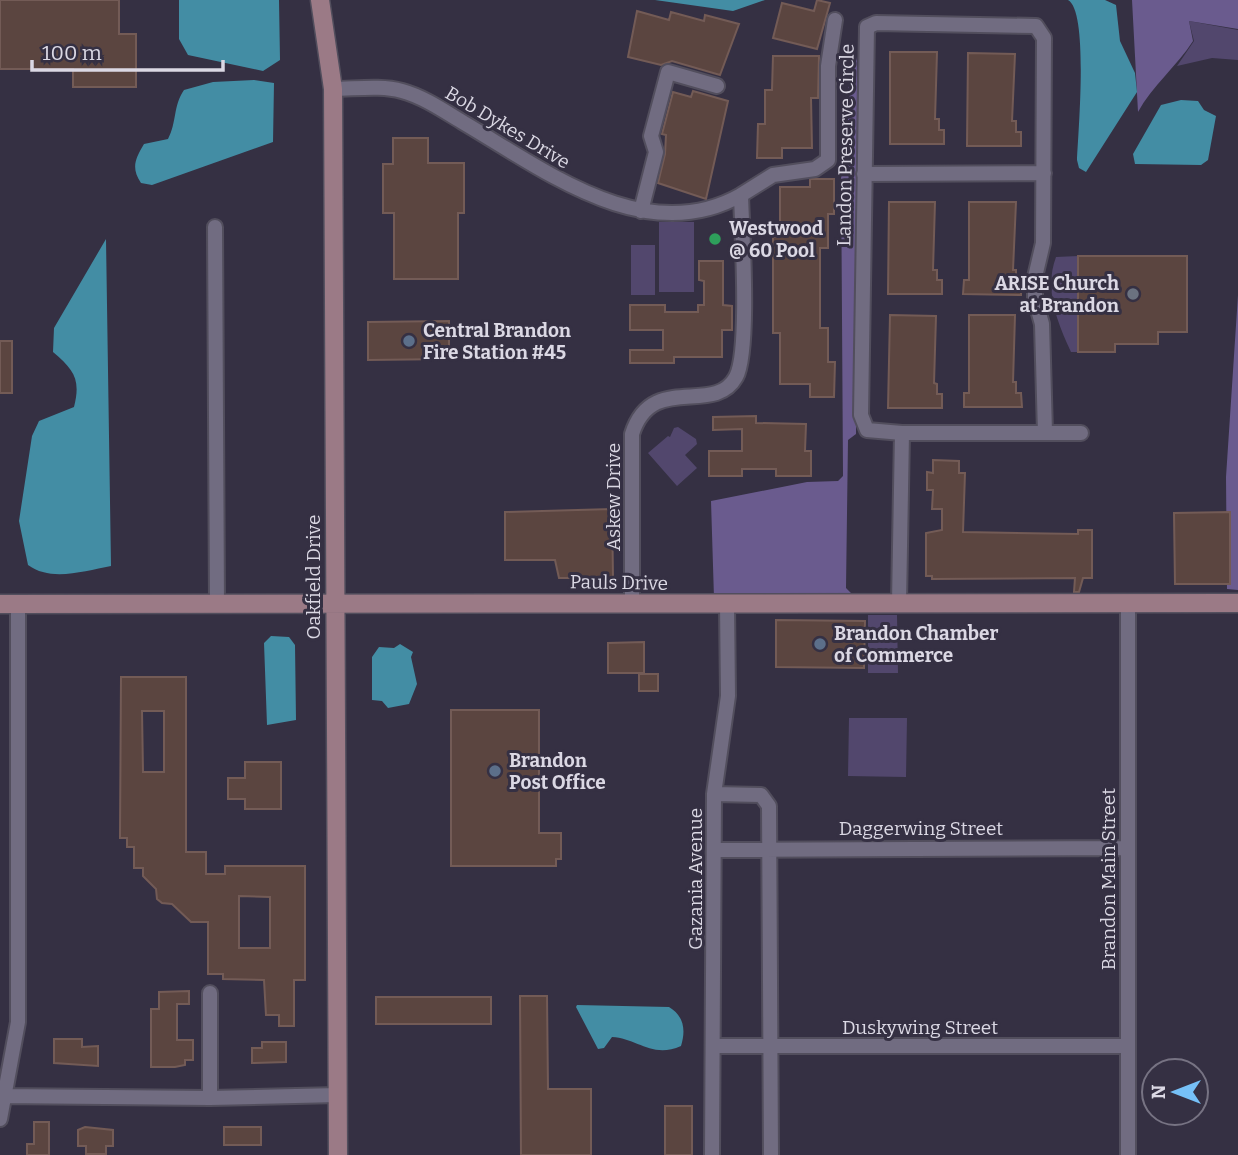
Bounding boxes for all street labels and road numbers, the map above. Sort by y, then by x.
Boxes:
street label: Landon Preserve Circle [832,44,859,246]
street label: Bob Dykes Drive [441,81,574,174]
street label: Askew Drive [602,443,625,551]
street label: Oakfield Drive [302,515,325,639]
street label: Pauls Drive [570,570,668,595]
street label: Brandon Main Street [1097,788,1120,970]
street label: Gazania Avenue [684,808,707,950]
street label: Daggerwing Street [839,817,1003,840]
street label: Duskywing Street [842,1016,998,1039]

